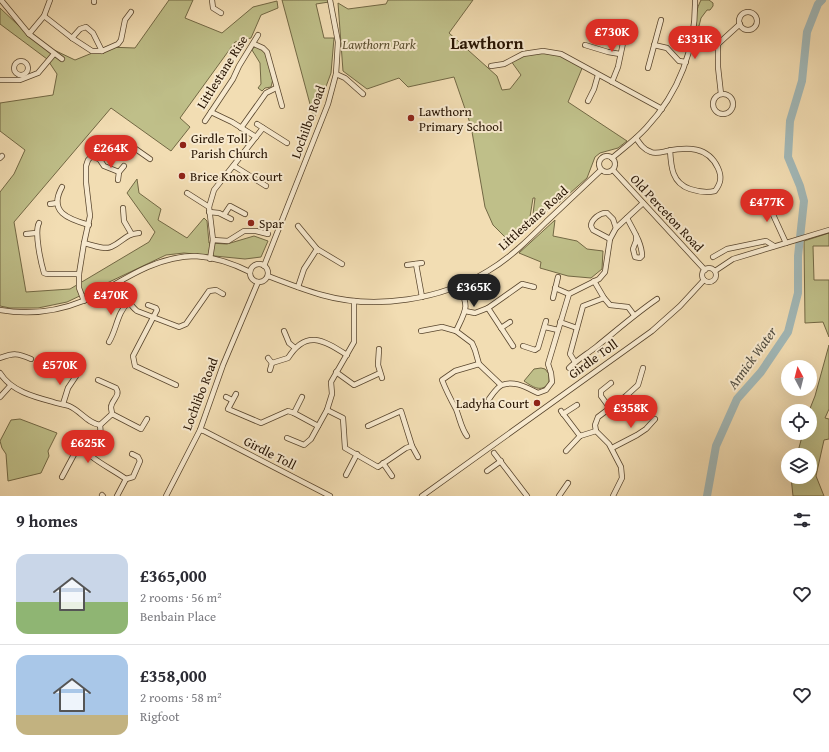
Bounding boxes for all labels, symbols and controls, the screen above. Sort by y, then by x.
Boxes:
pin: £730K [584,19,640,53]
text: £730K [594,22,630,41]
pin: £331K [667,26,723,60]
text: £331K [677,29,713,48]
district label: Lawthorn [451,30,523,55]
street label: Littlestane Rise [192,32,252,112]
park label: Lawthorn Park [341,35,416,54]
street label: Lochilbo Road [286,83,330,161]
place label: Lawthorn Primary School [419,102,503,136]
marker: Lawthorn Primary School [406,113,416,123]
place label: Girdle Toll Parish Church [191,129,269,163]
pin: £264K [83,135,139,169]
text: £264K [93,138,129,157]
marker: Girdle Toll Parish Church [178,140,188,150]
place label: Brice Knox Court [190,167,283,186]
street label: Old Perceton Road [626,170,708,256]
marker: Brice Knox Court [177,171,187,181]
street label: Littlestane Road [494,181,572,255]
pin: £477K [739,189,795,223]
text: £477K [749,192,785,211]
place label: Spar [259,214,285,233]
marker: Spar [246,218,256,228]
pin: £365K [446,274,502,308]
text: £365K [456,277,492,296]
pin: £470K [83,282,139,316]
text: £470K [93,285,129,304]
water label: Annick Water [722,322,782,394]
street label: Girdle Toll [564,334,622,383]
pin: £570K [32,352,88,386]
text: £570K [42,355,78,374]
street label: Lochlibo Road [177,355,223,433]
north arrow [781,360,817,396]
map controls [781,360,817,484]
place label: Ladyha Court [456,394,529,413]
pin: £358K [603,395,659,429]
marker: Ladyha Court [532,398,542,408]
text: £358K [613,398,649,417]
button: locate [781,404,817,440]
pin: £625K [60,430,116,464]
street label: Girdle Toll [240,432,300,475]
text: £625K [70,433,106,452]
button: layers [781,448,817,484]
text: 9 homes [16,508,78,533]
icon: filters [791,509,813,531]
text: £365,000 [140,563,206,588]
icon: home [48,570,96,618]
icon: heart [791,583,813,605]
text: 2 rooms · 56 m² [140,588,222,607]
text: Benbain Place [140,607,216,626]
text: £358,000 [140,663,206,688]
icon: home [48,671,96,719]
icon: heart [791,684,813,706]
text: 2 rooms · 58 m² [140,688,222,707]
text: Rigfoot [140,707,180,726]

